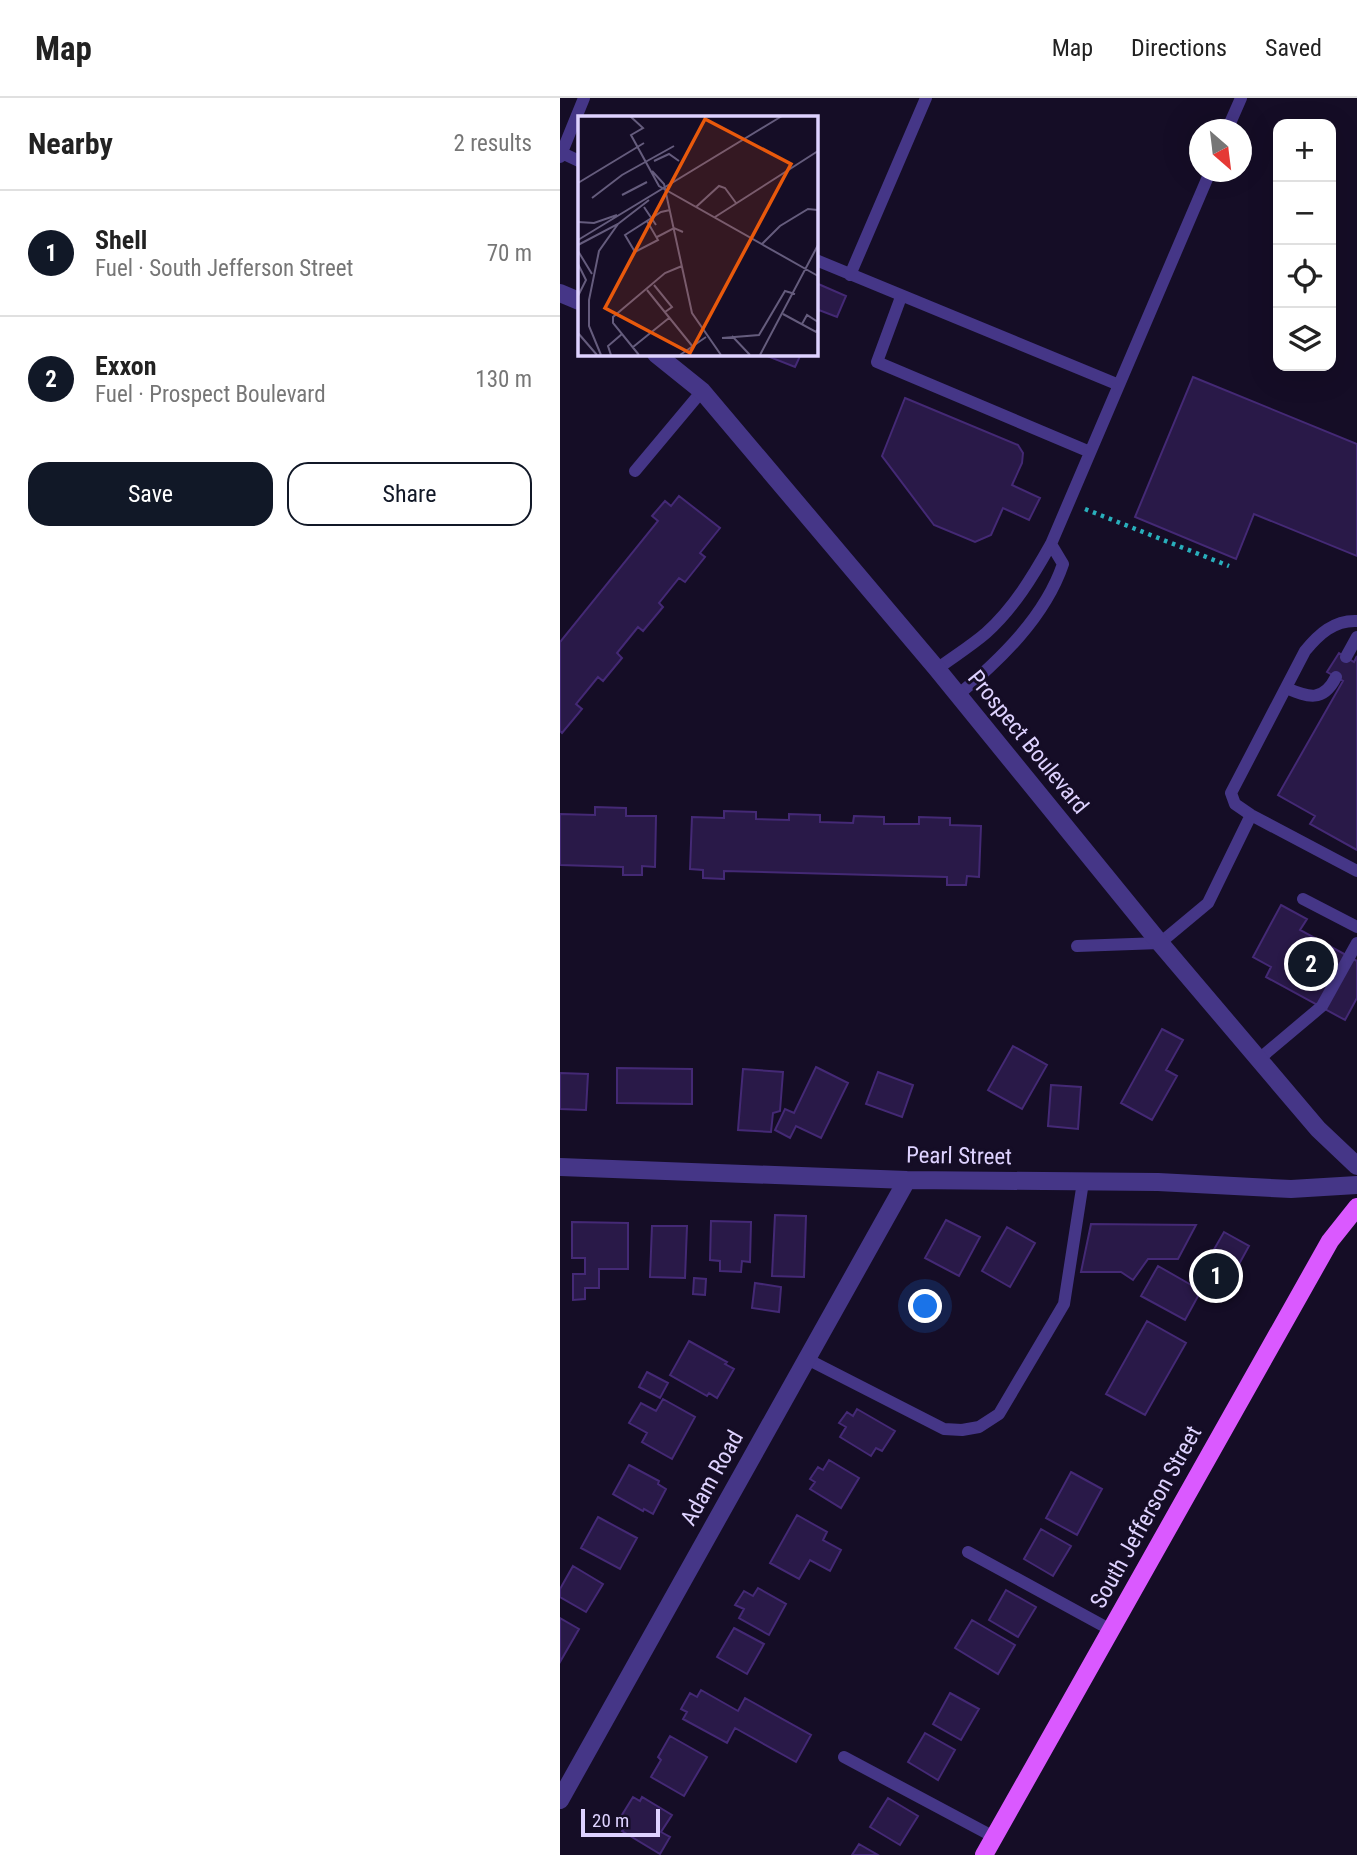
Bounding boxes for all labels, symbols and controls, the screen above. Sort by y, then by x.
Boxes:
text: Map [35,29,92,68]
text: Map [1052,34,1093,62]
text: Directions [1131,34,1227,62]
text: Saved [1265,34,1322,62]
inset map [578,116,817,355]
north arrow [1189,119,1252,182]
map controls [1273,119,1336,371]
button: + [1273,119,1336,182]
text: Nearby [28,126,113,161]
text: 2 results [454,130,532,157]
button: − [1273,182,1336,245]
text: Shell [95,225,147,255]
text: 1 [45,240,57,267]
text: 70 m [487,240,532,267]
button: locate [1273,245,1336,308]
text: Fuel · South Jefferson Street [95,255,353,282]
button: layers [1273,308,1336,371]
text: Exxon [95,351,157,381]
text: 2 [45,366,57,393]
text: 130 m [475,366,532,393]
text: Fuel · Prospect Boulevard [95,381,326,408]
button: Save [28,462,273,526]
button: Share [287,462,532,526]
street label: Prospect Boulevard [962,665,1094,819]
pin: 2 [1288,938,1334,990]
street label: Pearl Street [906,1142,1012,1170]
pin: 1 [1193,1250,1239,1302]
your location [908,1289,942,1323]
street label: South Jefferson Street [1085,1421,1207,1613]
street label: Adam Road [675,1426,749,1530]
scale bar [581,1806,660,1838]
text: 20 m [592,1809,629,1832]

